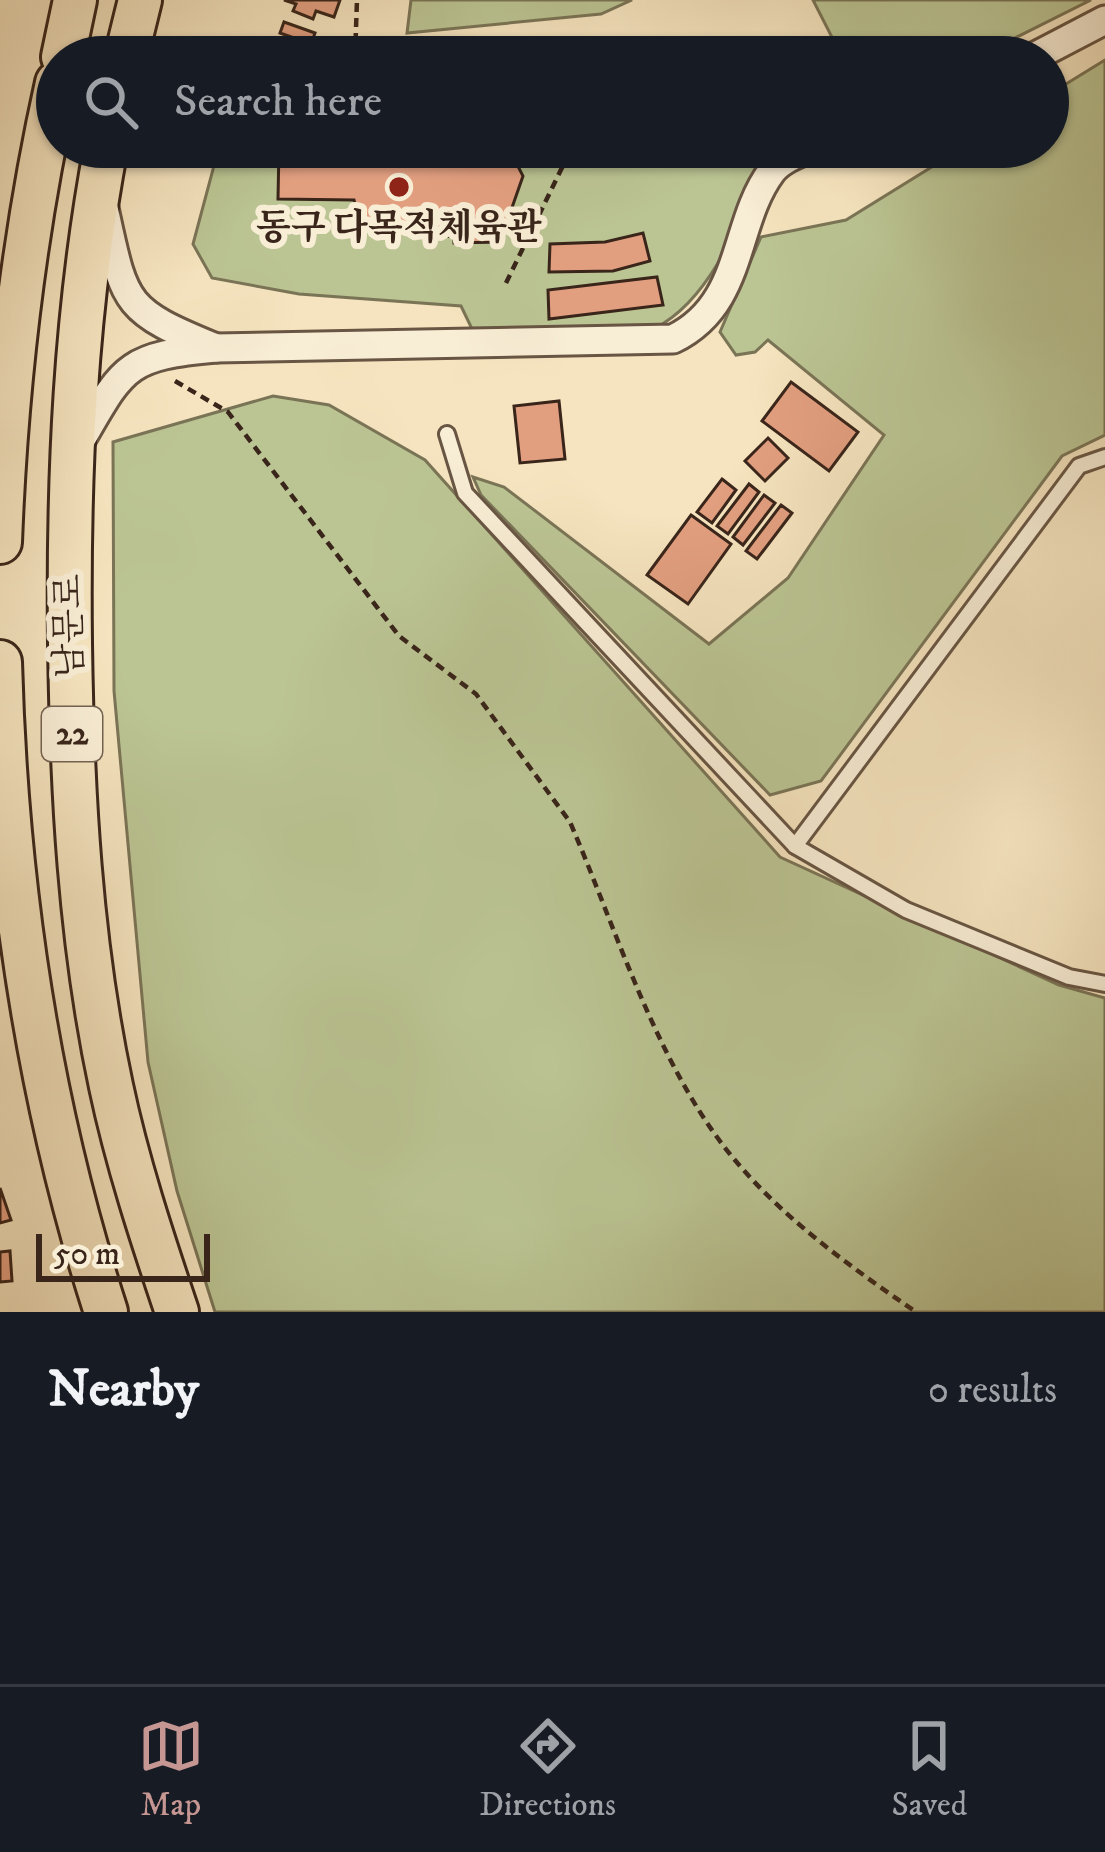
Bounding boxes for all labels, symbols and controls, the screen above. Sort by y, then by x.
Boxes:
search box [36,36,1069,168]
icon: search [78,69,144,135]
text: Search here [174,74,382,130]
marker: 동구 다목적체육관 [386,174,412,200]
place label: 동구 다목적체육관 [256,206,542,251]
street label: 남문로 [47,573,93,679]
road number: 22 [42,707,102,761]
scale bar [36,1228,210,1281]
text: 50 m [54,1234,120,1275]
text: Nearby [48,1358,199,1422]
text: 0 results [928,1366,1057,1415]
tab: Map [138,1713,204,1826]
tab: Directions [479,1713,616,1826]
tab: Saved [891,1713,967,1826]

